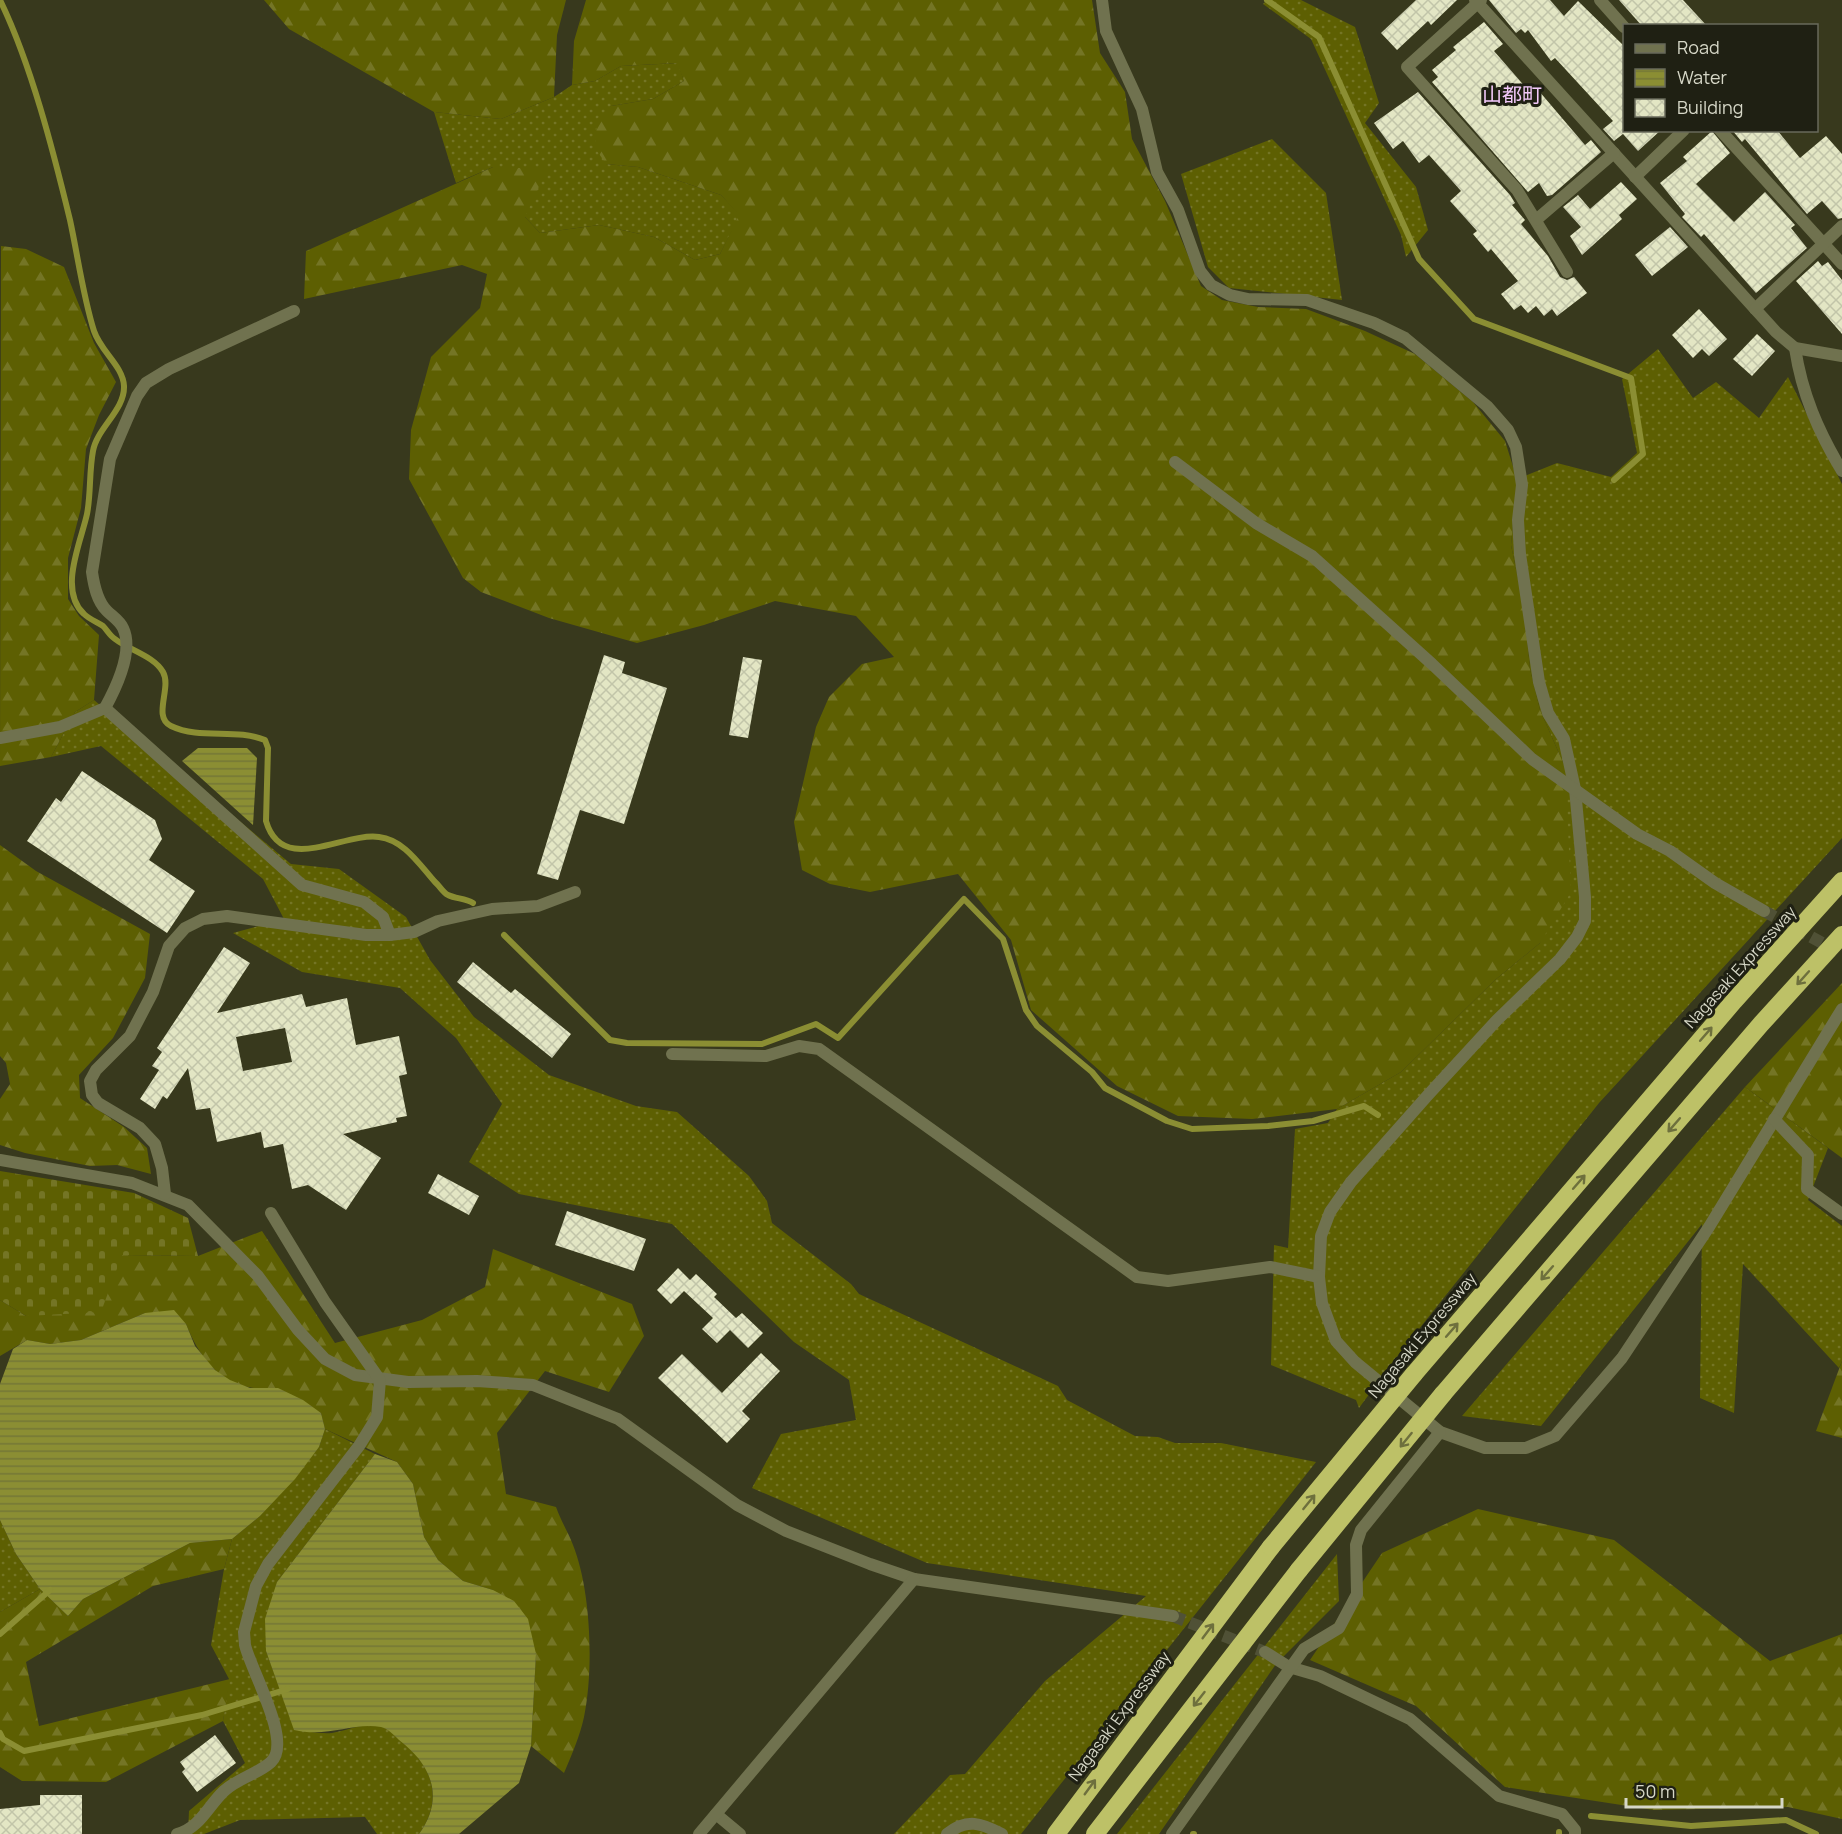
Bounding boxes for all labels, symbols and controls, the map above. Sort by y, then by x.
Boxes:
legend [1623,24,1818,132]
text: Road [1677,35,1720,59]
text: Water [1677,65,1727,89]
district label: 山都町 [1482,81,1542,108]
text: Building [1677,95,1743,119]
street label: Nagasaki Expressway [1679,901,1801,1033]
one-way arrow [1796,970,1810,985]
one-way arrow [1699,1027,1713,1042]
one-way arrow [1667,1117,1681,1132]
one-way arrow [1572,1175,1586,1190]
one-way arrow [1540,1265,1554,1280]
street label: Nagasaki Expressway [1363,1267,1481,1402]
one-way arrow [1445,1323,1459,1338]
one-way arrow [1399,1432,1412,1448]
one-way arrow [1302,1494,1315,1510]
one-way arrow [1201,1623,1214,1639]
street label: Nagasaki Expressway [1063,1646,1176,1786]
one-way arrow [1192,1691,1205,1707]
scale bar [1626,1771,1782,1809]
one-way arrow [1084,1779,1097,1795]
text: 50 m [1635,1779,1675,1803]

